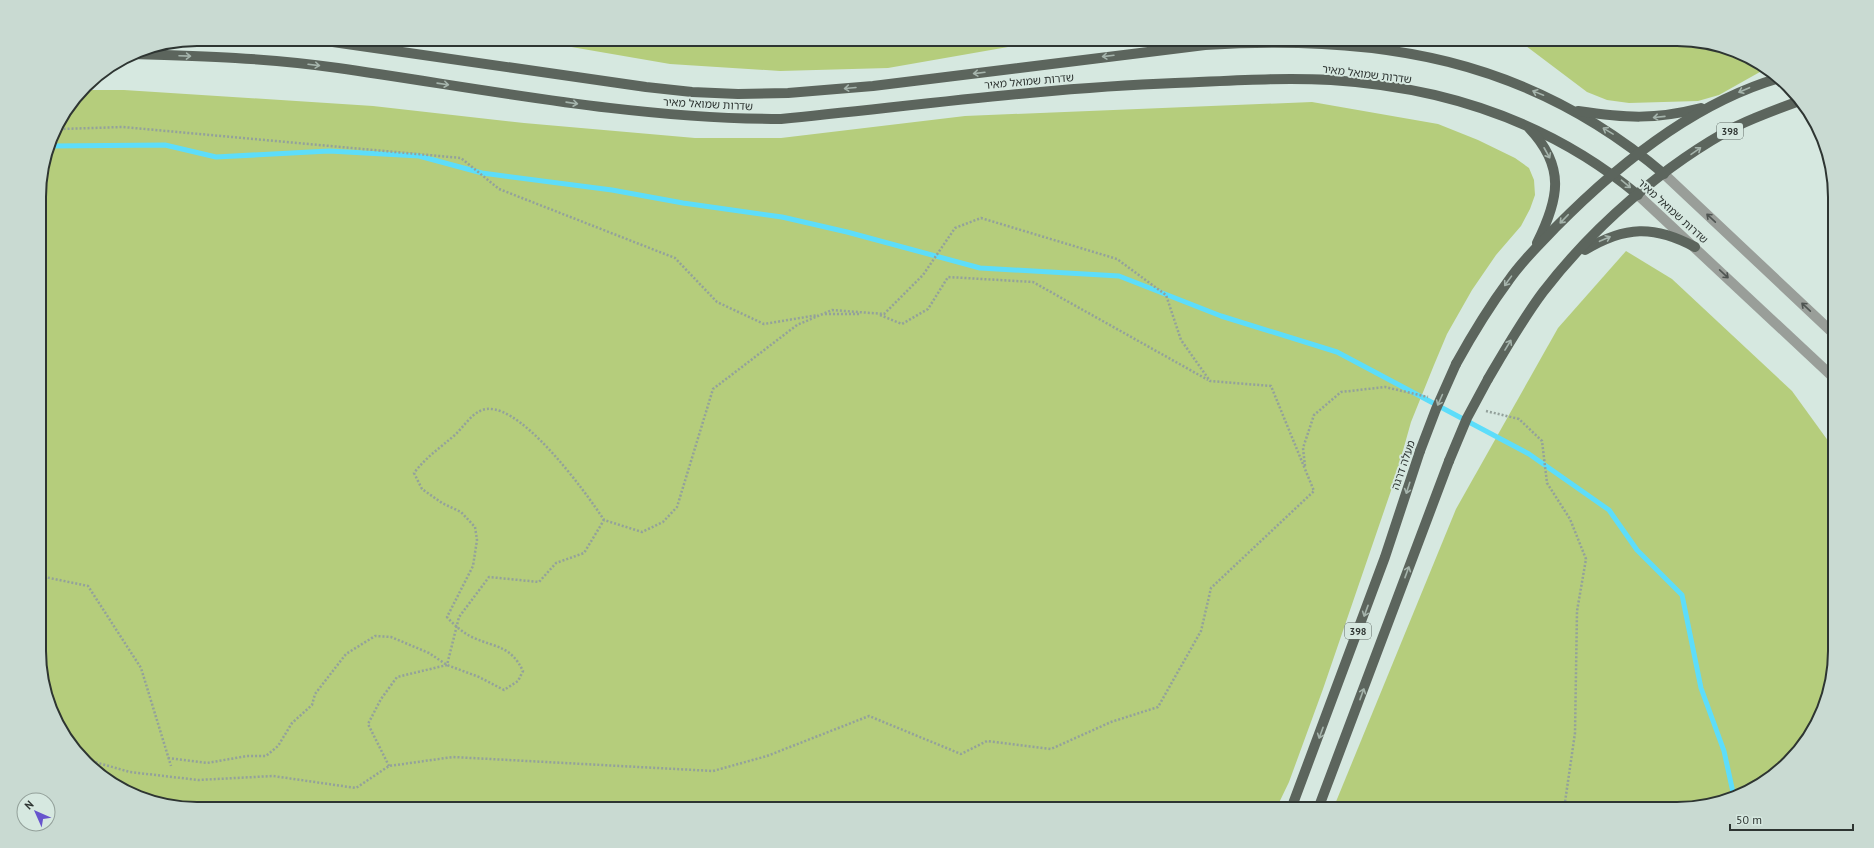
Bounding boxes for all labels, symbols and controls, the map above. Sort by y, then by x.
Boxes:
one-way arrow [178,52,191,59]
one-way arrow [1102,53,1115,60]
one-way arrow [307,61,320,69]
street label: שדרות שמואל מאיר [1321,62,1413,86]
one-way arrow [973,69,986,76]
street label: שדרות שמואל מאיר [984,70,1074,92]
one-way arrow [436,80,449,88]
one-way arrow [844,84,857,91]
one-way arrow [1739,87,1751,95]
one-way arrow [1532,89,1544,96]
street label: שדרות שמואל מאיר [663,95,753,113]
one-way arrow [565,99,578,107]
one-way arrow [1653,113,1666,121]
road number: 398 [1717,123,1743,139]
one-way arrow [1602,126,1614,134]
one-way arrow [1544,147,1552,159]
one-way arrow [1690,147,1701,155]
street label: שדרות שמואל מאיר [1635,176,1711,246]
one-way arrow [1621,180,1631,189]
one-way arrow [1706,213,1717,222]
one-way arrow [1559,214,1569,224]
one-way arrow [1599,235,1611,243]
one-way arrow [1718,269,1729,278]
one-way arrow [1504,276,1512,287]
one-way arrow [1801,302,1811,312]
one-way arrow [1504,339,1512,351]
one-way arrow [1436,394,1443,406]
street label: מעלה דרגה [1388,438,1418,492]
one-way arrow [1404,481,1411,494]
one-way arrow [1403,566,1411,578]
one-way arrow [1361,605,1369,617]
road number: 398 [1345,623,1371,639]
one-way arrow [1358,688,1366,700]
one-way arrow [1316,727,1324,739]
north arrow [16,792,56,832]
text: N [21,797,36,812]
scale bar [1730,806,1853,832]
text: 50 m [1736,812,1762,827]

